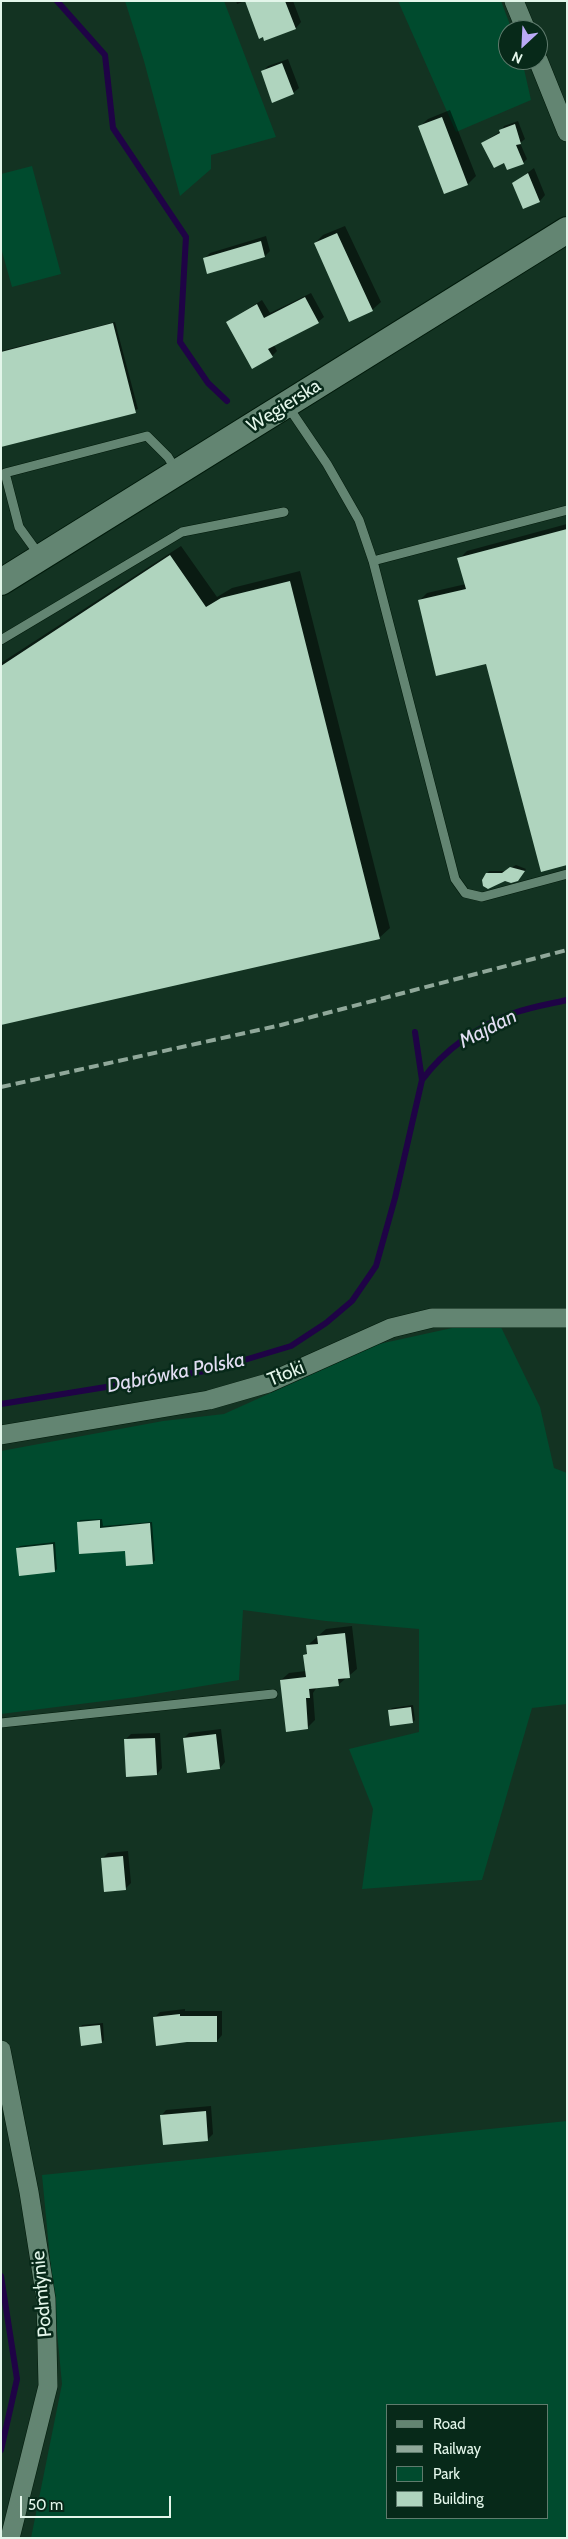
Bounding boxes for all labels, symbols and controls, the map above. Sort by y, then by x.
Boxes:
north arrow [498,20,548,70]
text: N [509,47,525,68]
street label: Węgierska [243,374,325,438]
water label: Majdan [455,1004,521,1054]
water label: Dąbrówka Polska [105,1348,247,1398]
street label: Tłoki [264,1356,308,1392]
street label: Podmłynie [27,2250,57,2338]
legend [386,2404,548,2519]
text: Road [433,2415,466,2433]
text: Railway [433,2440,481,2458]
text: Park [433,2465,460,2483]
scale bar [22,2486,174,2518]
text: Building [433,2490,484,2508]
text: 50 m [28,2496,63,2514]

